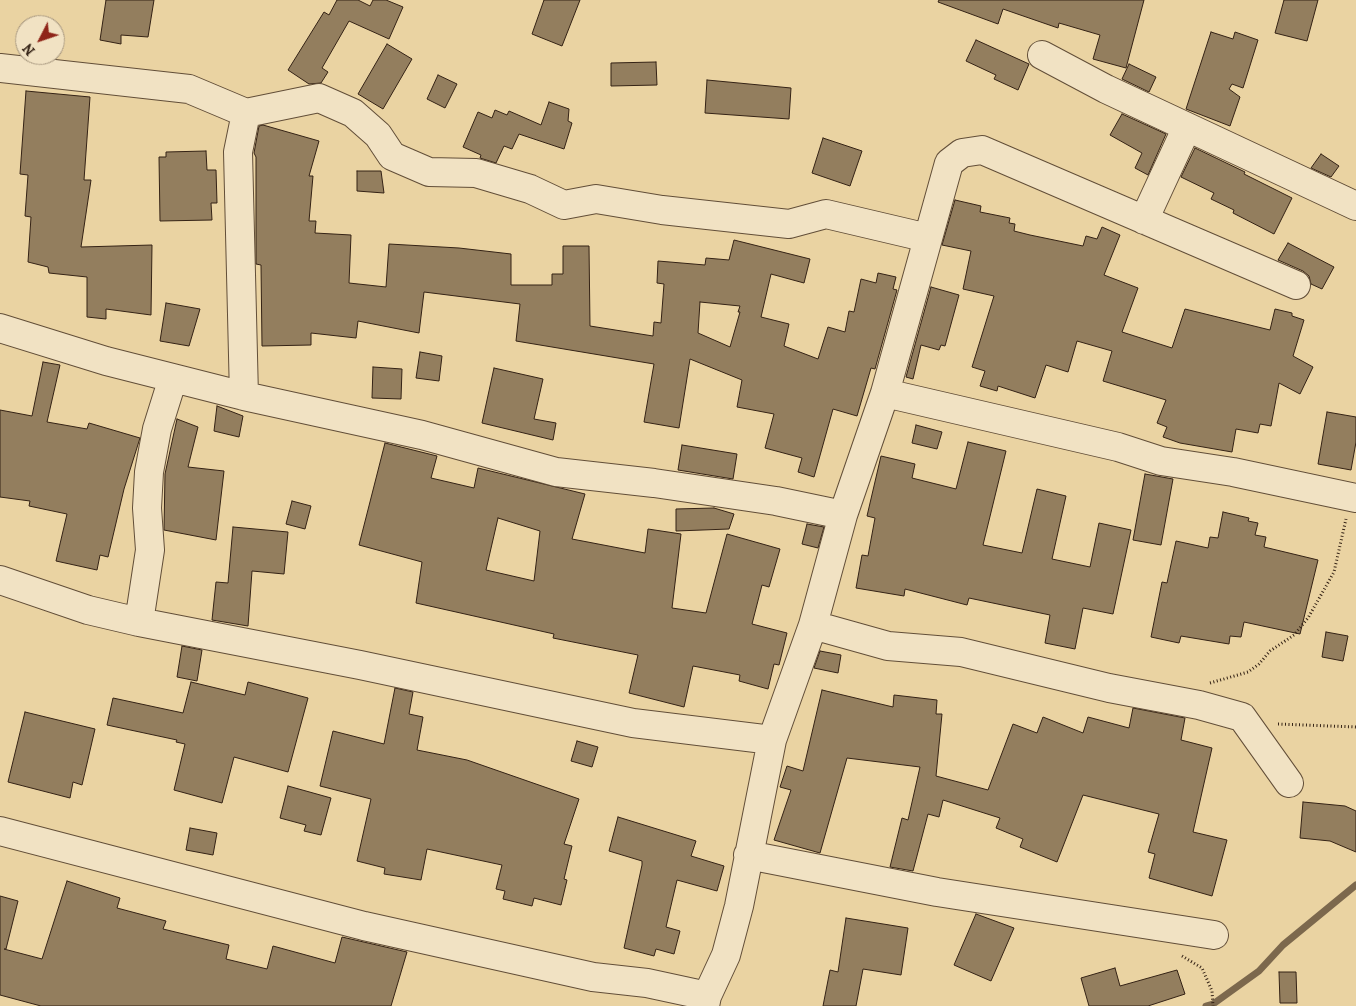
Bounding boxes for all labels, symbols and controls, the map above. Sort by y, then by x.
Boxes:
north arrow [15,15,65,65]
text: N [19,39,40,60]

